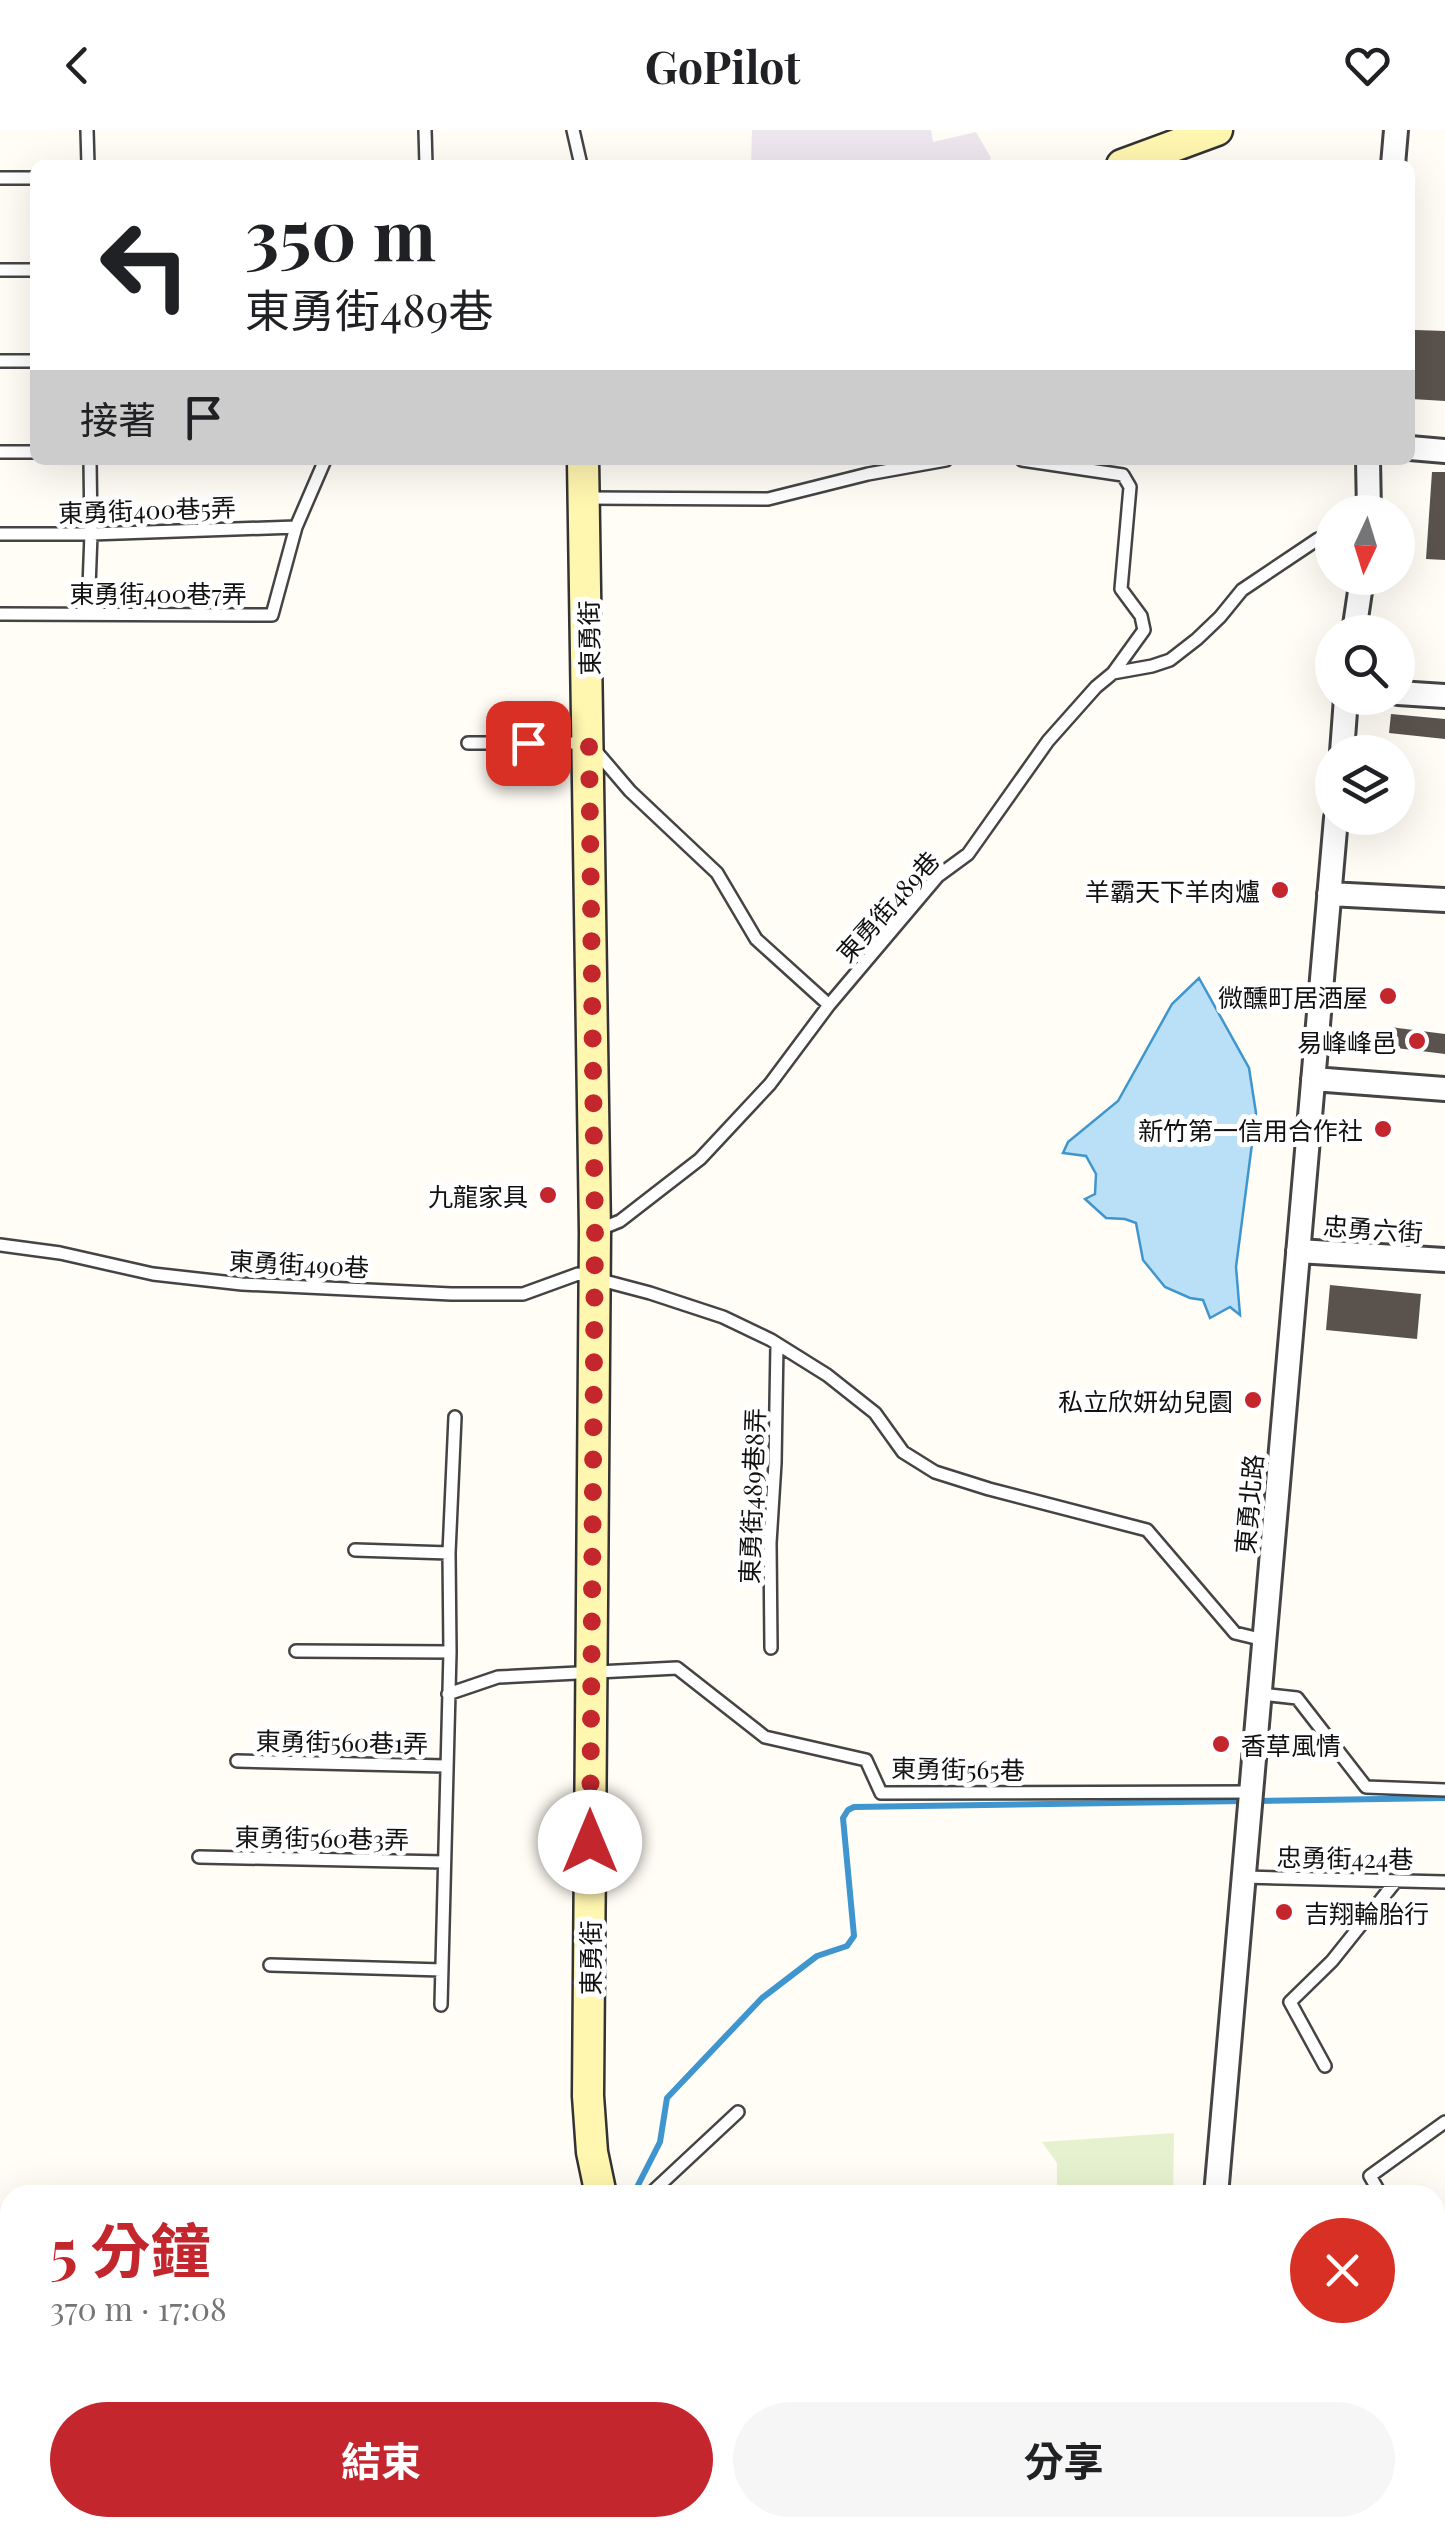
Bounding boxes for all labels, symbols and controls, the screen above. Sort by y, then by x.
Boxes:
text: GoPilot [645,35,800,95]
icon: back [50,38,105,93]
icon: heart [1340,38,1395,93]
text: 350 m [245,185,436,279]
icon: left [80,200,210,330]
text: 東勇街489巷 [245,278,494,338]
icon: arrive [176,390,231,445]
text: 接著 [80,393,156,444]
street label: 東勇街400巷5弄 [58,489,236,529]
north arrow [1315,495,1415,595]
map controls [1315,495,1415,835]
street label: 東勇街400巷7弄 [69,576,247,609]
street label: 東勇街 [571,600,605,676]
button: search [1315,615,1415,715]
pin [486,701,571,786]
icon: arrive [501,716,556,771]
button: layers [1315,735,1415,835]
street label: 東勇街489巷 [829,844,945,968]
place label: 羊霸天下羊肉爐 [1085,874,1260,907]
marker: 羊霸天下羊肉爐 [1269,879,1291,901]
place label: 微醺町居酒屋 [1218,980,1368,1013]
marker: 微醺町居酒屋 [1377,985,1399,1007]
place label: 易峰峰邑 [1297,1025,1397,1058]
marker: 易峰峰邑 [1406,1030,1428,1052]
place label: 新竹第一信用合作社 [1138,1113,1363,1146]
marker: 新竹第一信用合作社 [1372,1118,1394,1140]
place label: 九龍家具 [428,1179,528,1212]
marker: 九龍家具 [537,1184,559,1206]
street label: 忠勇六街 [1322,1208,1424,1248]
street label: 東勇街490巷 [228,1243,370,1283]
place label: 私立欣妍幼兒園 [1058,1384,1233,1417]
marker: 私立欣妍幼兒園 [1242,1389,1264,1411]
street label: 東勇街489巷8弄 [731,1407,771,1585]
street label: 東勇北路 [1227,1453,1269,1555]
street label: 東勇街560巷1弄 [255,1723,429,1759]
place label: 香草風情 [1241,1728,1341,1761]
marker: 香草風情 [1210,1733,1232,1755]
street label: 東勇街565巷 [891,1750,1025,1786]
position arrow [538,1790,642,1894]
street label: 東勇街560巷3弄 [234,1819,410,1855]
street label: 忠勇街424巷 [1276,1839,1414,1875]
place label: 吉翔輪胎行 [1304,1896,1429,1929]
marker: 吉翔輪胎行 [1273,1901,1295,1923]
street label: 東勇街 [573,1920,606,1996]
text: 5 分鐘 [50,2208,211,2288]
button: close [1290,2218,1395,2323]
text: 370 m · 17:08 [50,2286,227,2329]
button: 結束 [50,2402,713,2517]
button: 分享 [733,2402,1395,2517]

